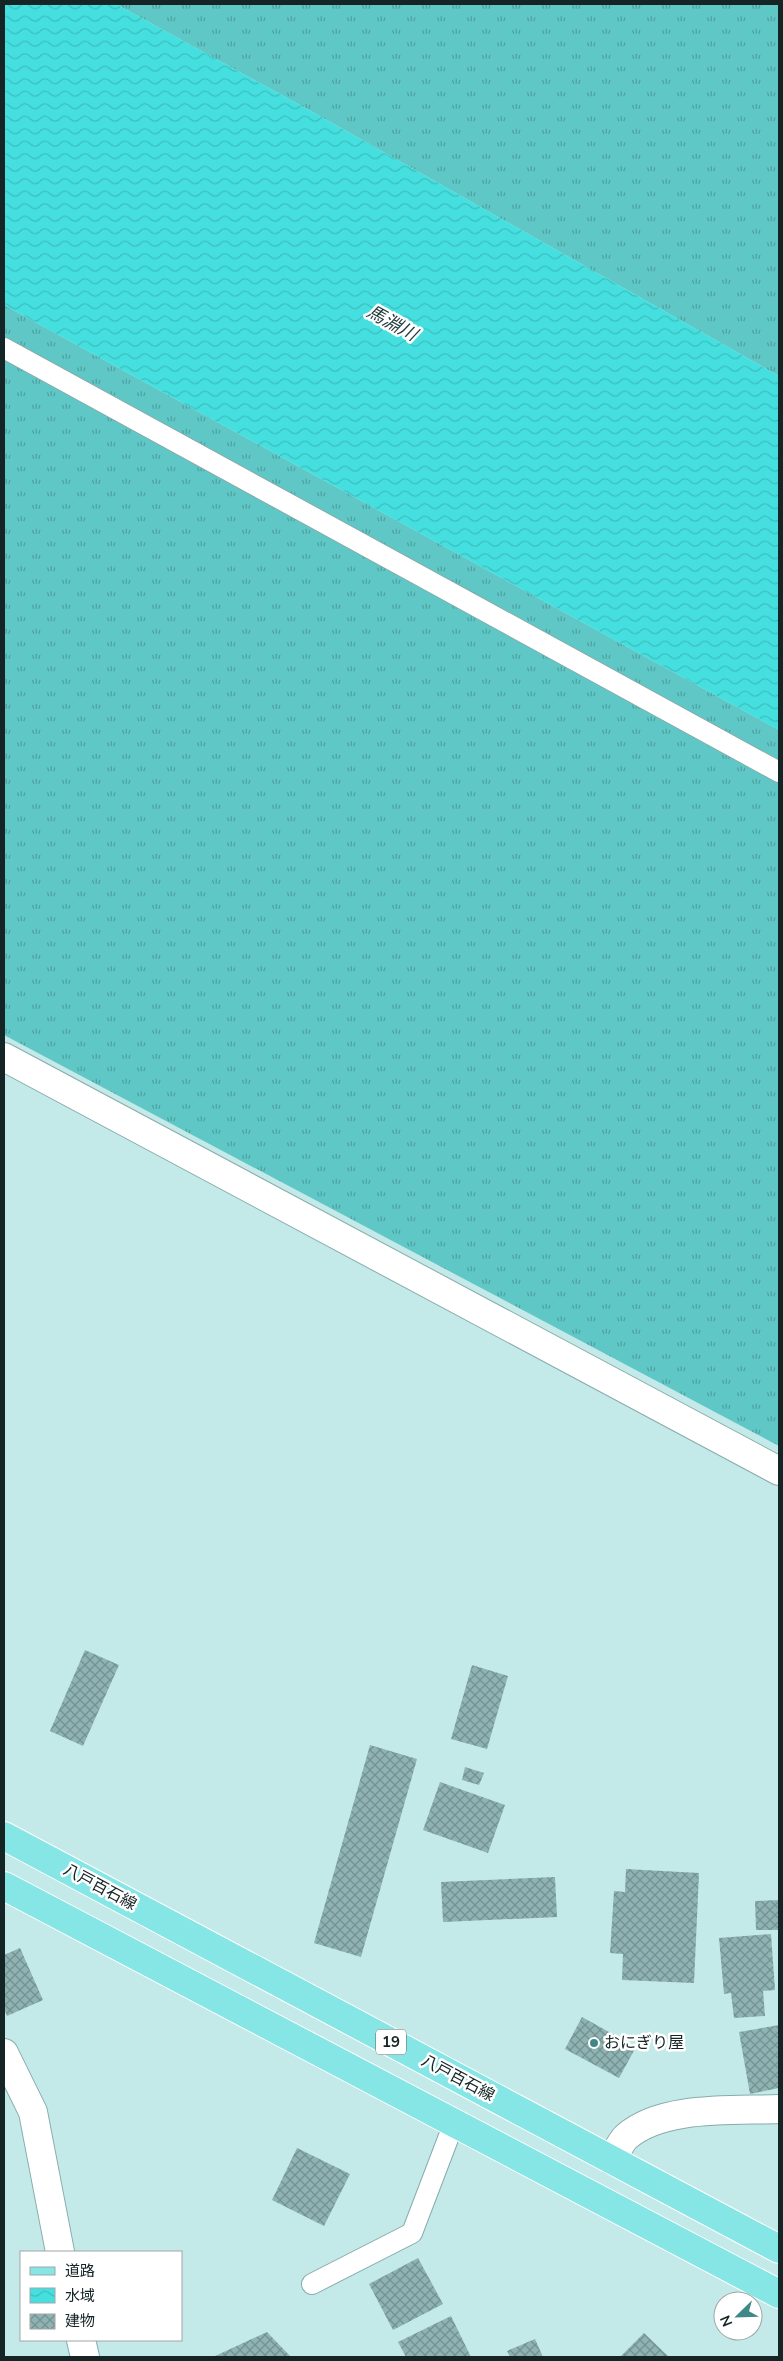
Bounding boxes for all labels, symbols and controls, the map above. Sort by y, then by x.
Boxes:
water label: 馬淵川 [363,299,423,348]
street label: 八戸百石線 [60,1859,140,1915]
road number: 19 [376,2030,406,2054]
place label: おにぎり屋 [604,2032,684,2054]
marker: おにぎり屋 [588,2037,600,2049]
street label: 八戸百石線 [418,2050,498,2106]
legend [20,2251,182,2341]
text: 道路 [65,2261,95,2281]
text: 水域 [65,2286,95,2306]
north arrow [713,2291,763,2341]
text: 建物 [65,2311,95,2331]
text: N [716,2312,737,2329]

